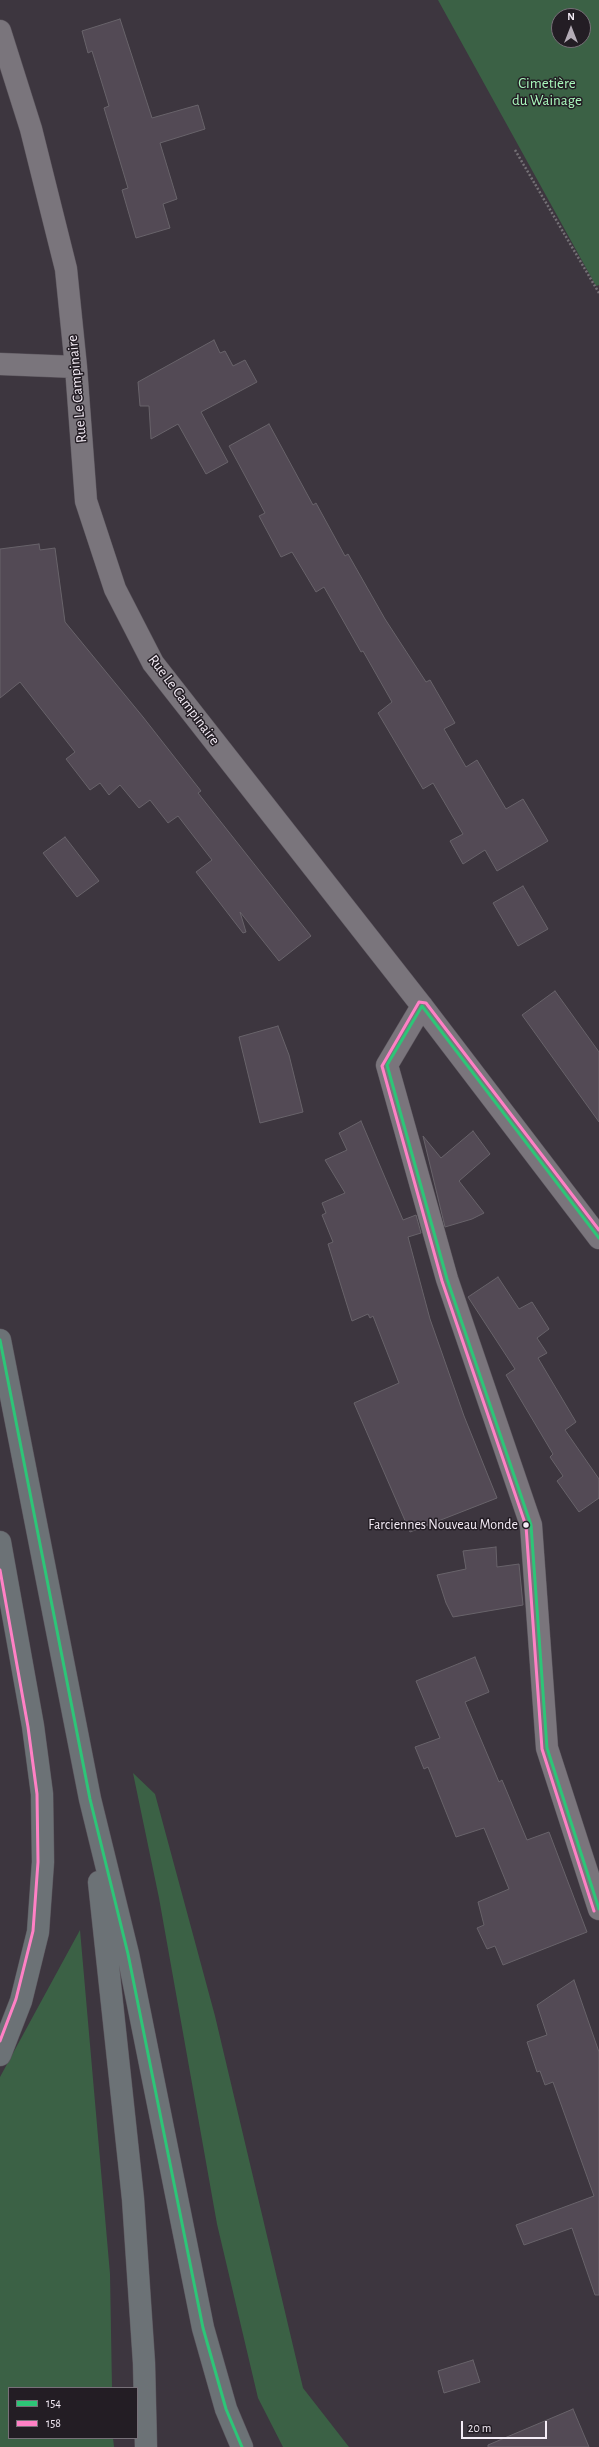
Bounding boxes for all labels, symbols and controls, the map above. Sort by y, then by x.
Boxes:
north arrow [551,8,591,48]
text: N [567,11,575,22]
park label: Cimetière du Wainage [512,74,582,109]
street label: Rue Le Campinaire [63,334,91,444]
street label: Rue Le Campinaire [144,651,224,749]
place label: Farciennes Nouveau Monde [368,1517,518,1533]
marker: Farciennes Nouveau Monde [521,1520,531,1530]
legend [8,2387,138,2439]
text: 154 [46,2397,61,2409]
scale bar [463,2413,549,2439]
text: 158 [46,2417,61,2429]
text: 20 m [468,2422,491,2434]

